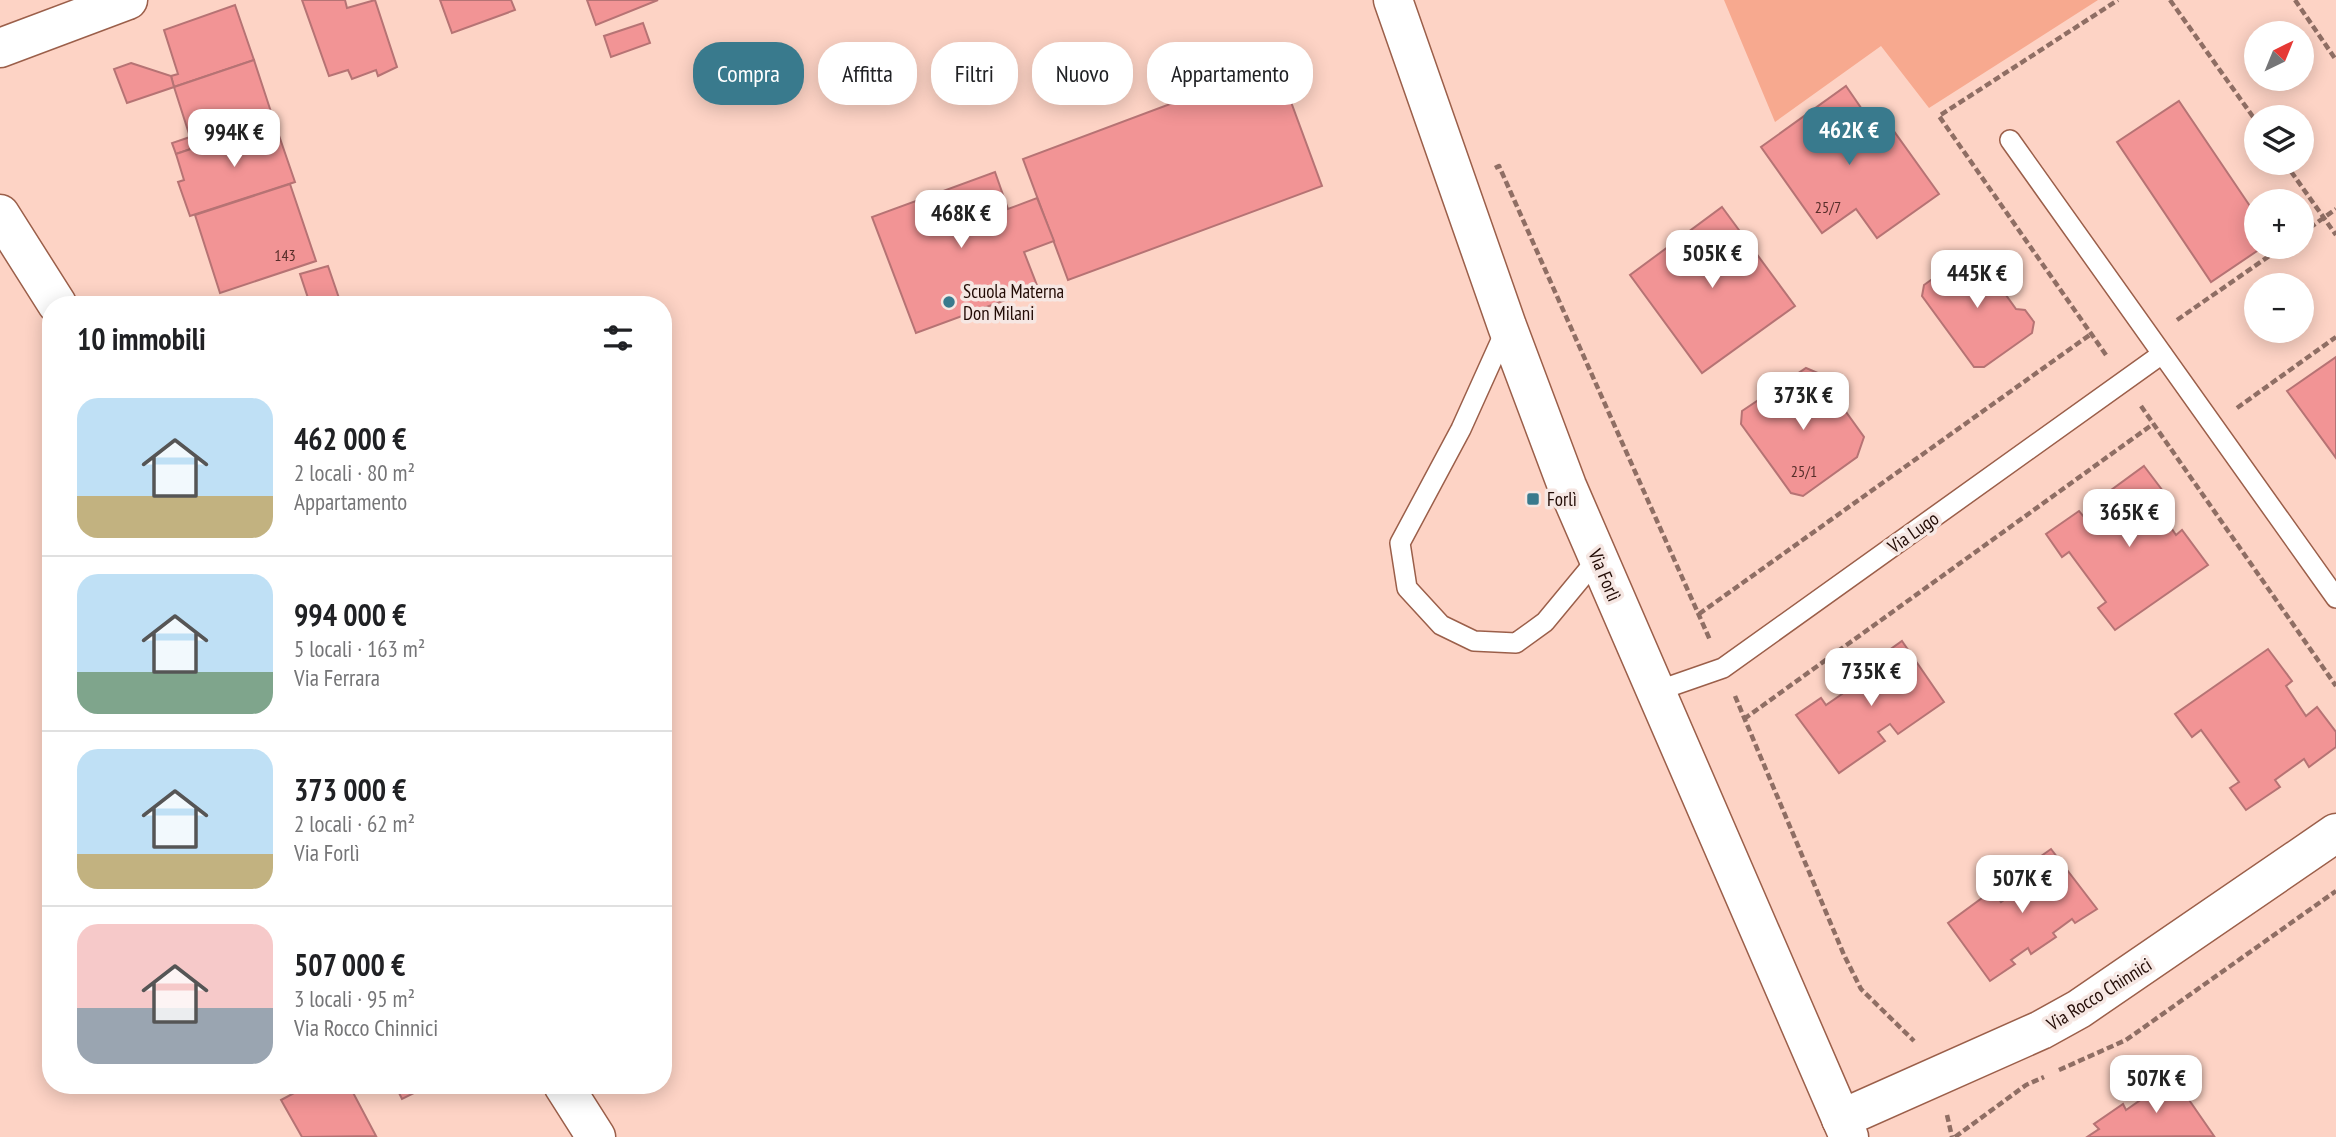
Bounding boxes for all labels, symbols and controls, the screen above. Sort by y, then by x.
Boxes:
north arrow [2244,21,2314,91]
map controls [2244,21,2314,343]
chip: Compra [693,42,804,105]
chip: Affitta [818,42,917,105]
chip: Filtri [931,42,1018,105]
chip: Nuovo [1032,42,1133,105]
chip: Appartamento [1147,42,1313,105]
button: layers [2244,105,2314,175]
pin: 462K € [1792,108,1906,167]
pin: 994K € [177,110,291,169]
text: 462K € [1819,115,1879,144]
text: 994K € [204,117,264,146]
button: + [2244,189,2314,259]
pin: 468K € [904,190,1018,250]
house number: 25/7 [1815,197,1841,217]
text: 468K € [931,198,991,227]
pin: 505K € [1655,230,1769,290]
text: 505K € [1682,238,1742,267]
house number: 143 [274,245,296,265]
pin: 445K € [1920,250,2034,310]
text: 445K € [1947,258,2007,287]
button: − [2244,273,2314,343]
place label: Scuola Materna Don Milani [963,279,1064,325]
marker: Scuola Materna Don Milani [941,294,957,310]
text: 10 immobili [77,319,206,358]
icon: filters [599,319,637,357]
pin: 373K € [1746,372,1860,432]
text: 373K € [1773,380,1833,409]
text: 462 000 € [294,419,407,458]
icon: home [133,426,217,510]
text: 2 locali · 80 m² [294,458,415,487]
house number: 25/1 [1791,461,1817,481]
text: Appartamento [294,487,407,516]
place label: Forlì [1547,487,1577,511]
pin: 365K € [2072,490,2186,549]
marker: Forlì [1525,491,1541,507]
text: 365K € [2099,497,2159,526]
street label: Via Lugo [1882,506,1943,559]
street label: Via Forlì [1583,544,1627,605]
text: 994 000 € [294,595,407,634]
icon: home [133,602,217,686]
text: 5 locali · 163 m² [294,634,425,663]
pin: 735K € [1814,648,1928,708]
text: 735K € [1841,656,1901,685]
text: Via Ferrara [294,663,380,692]
text: 373 000 € [294,770,407,809]
icon: home [133,777,217,861]
text: 2 locali · 62 m² [294,809,415,838]
text: Via Forlì [294,838,360,867]
pin: 507K € [1965,856,2079,915]
text: 507K € [1992,863,2052,892]
text: 507 000 € [294,945,405,984]
icon: home [133,952,217,1036]
street label: Via Rocco Chinnici [2041,952,2156,1036]
text: 3 locali · 95 m² [294,984,415,1013]
text: Via Rocco Chinnici [294,1013,438,1042]
pin: 507K € [2099,1056,2213,1115]
text: 507K € [2126,1063,2186,1092]

